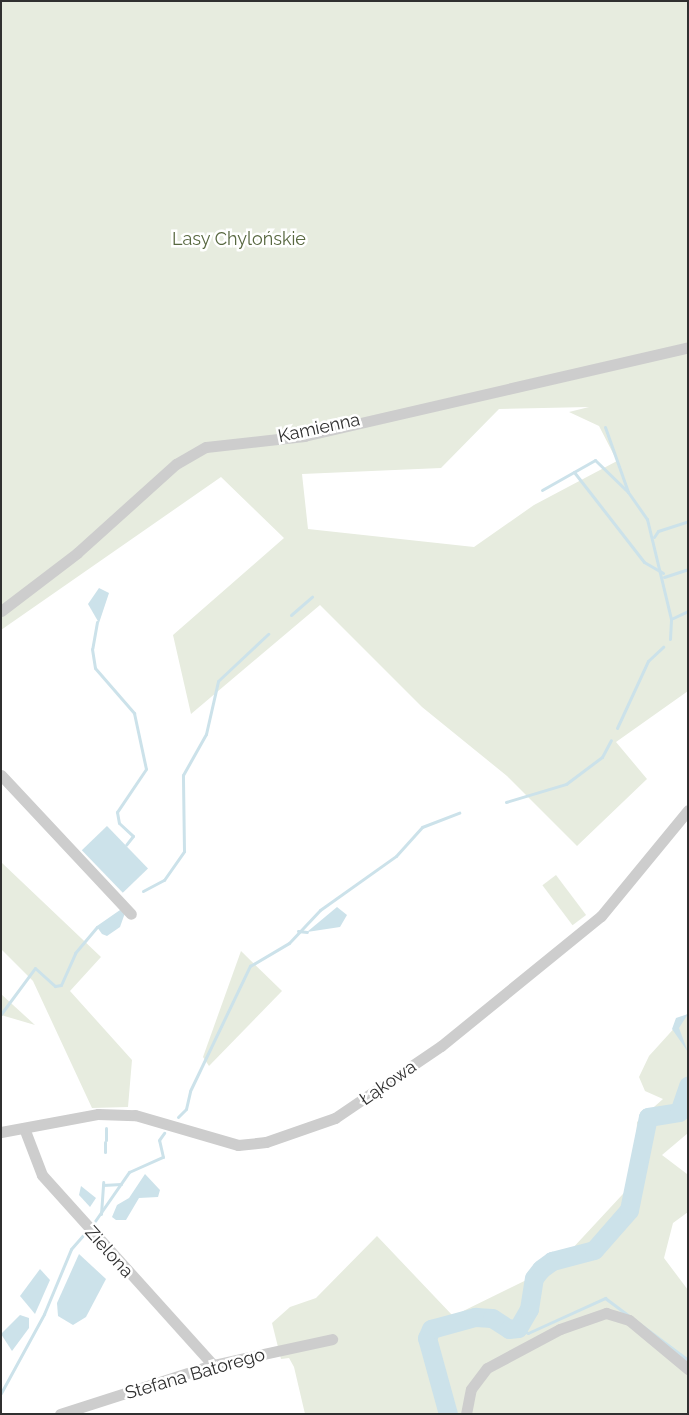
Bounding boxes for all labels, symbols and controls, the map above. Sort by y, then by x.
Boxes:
park label: Lasy Chylońskie [172,228,306,250]
street label: Kamienna [276,409,362,447]
street label: Łąkowa [356,1056,420,1110]
street label: Zielona [80,1222,138,1282]
street label: Stefana Batorego [123,1344,267,1404]

